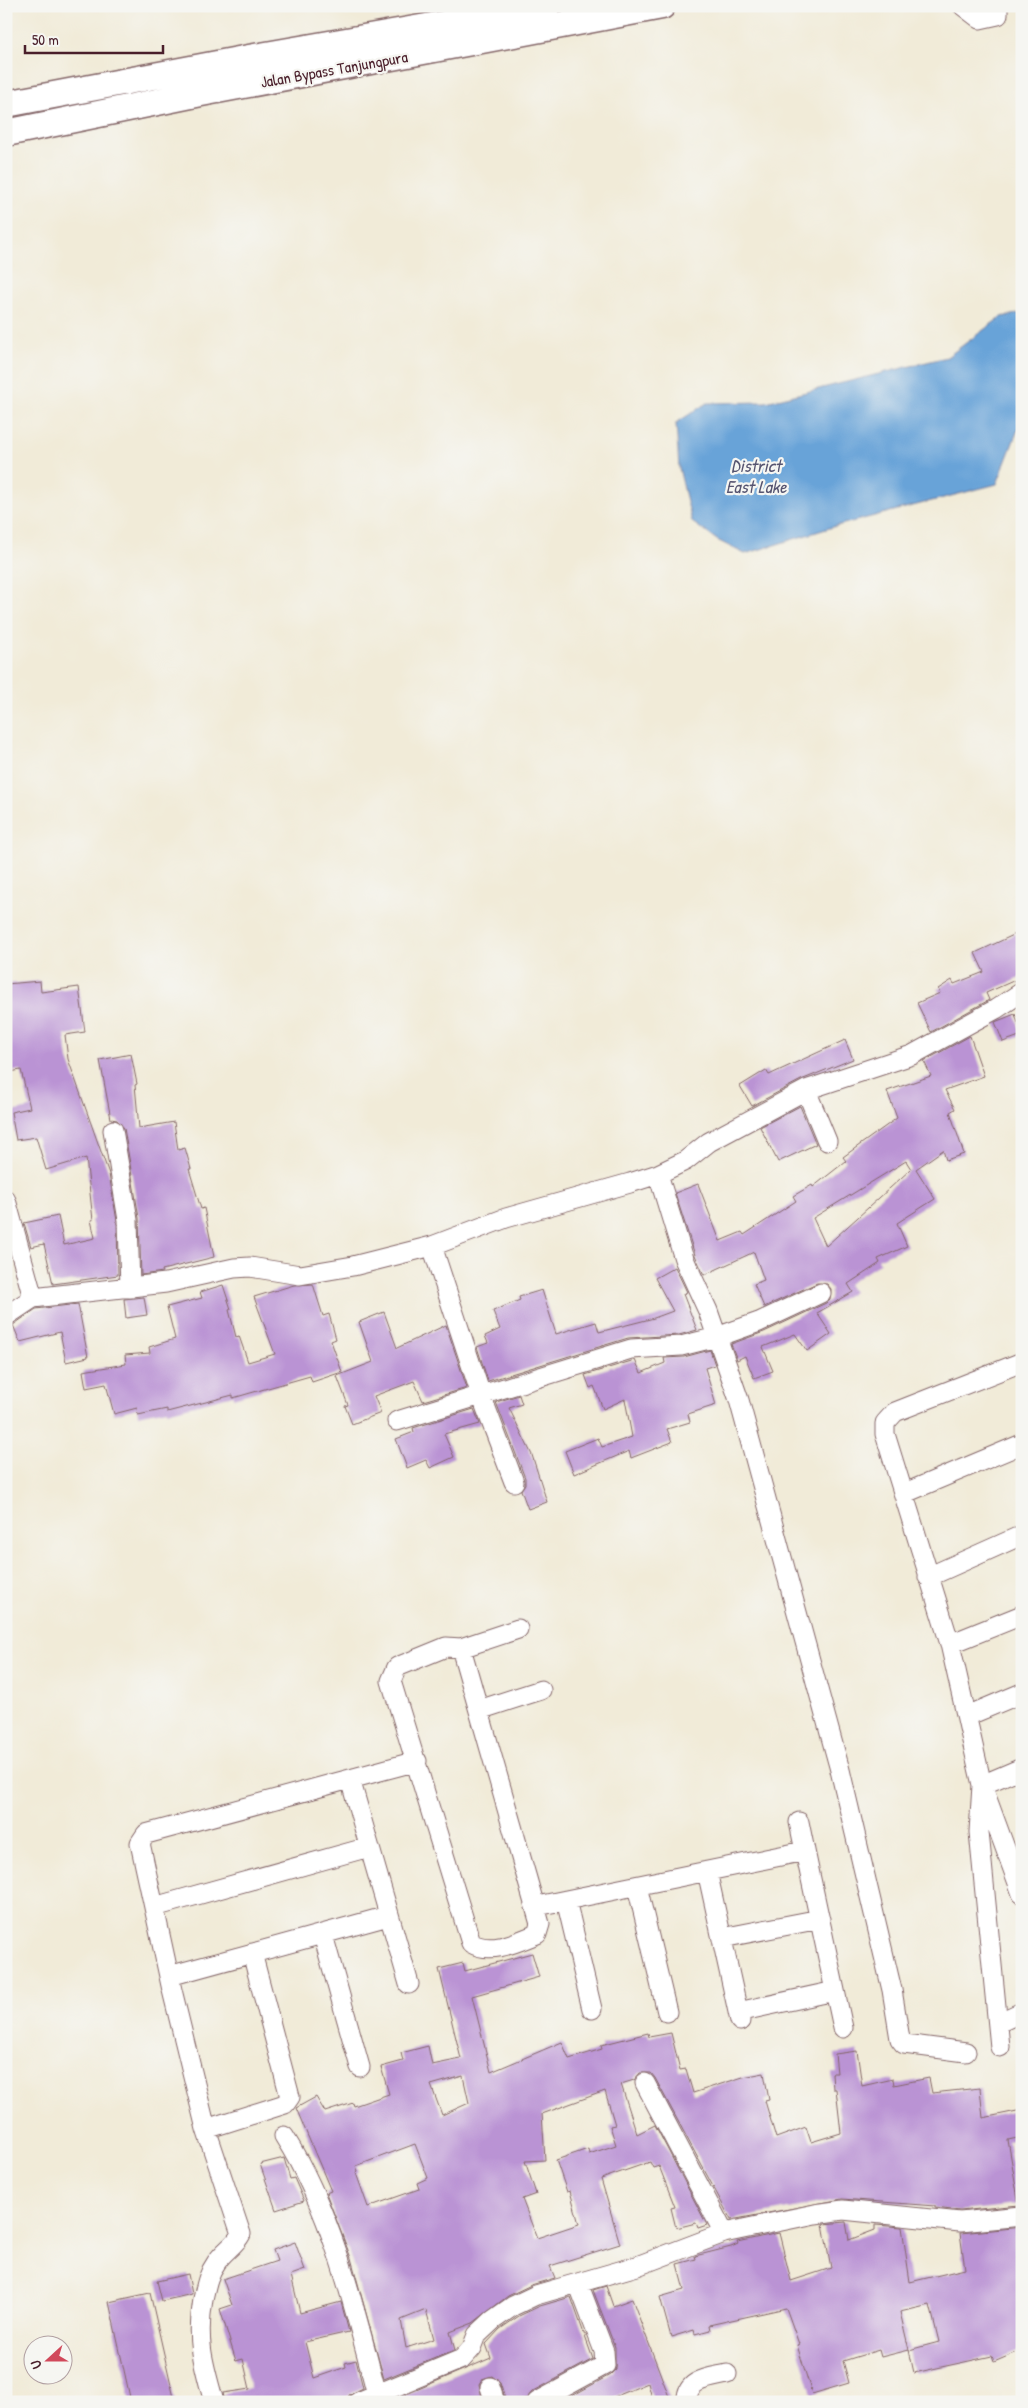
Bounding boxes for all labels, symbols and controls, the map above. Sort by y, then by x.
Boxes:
scale bar [25,22,162,54]
text: 50 m [32,29,59,50]
street label: Jalan Bypass Tanjungpura [259,45,409,93]
water label: District East Lake [726,453,787,499]
north arrow [22,2336,72,2386]
text: U [25,2358,46,2372]

